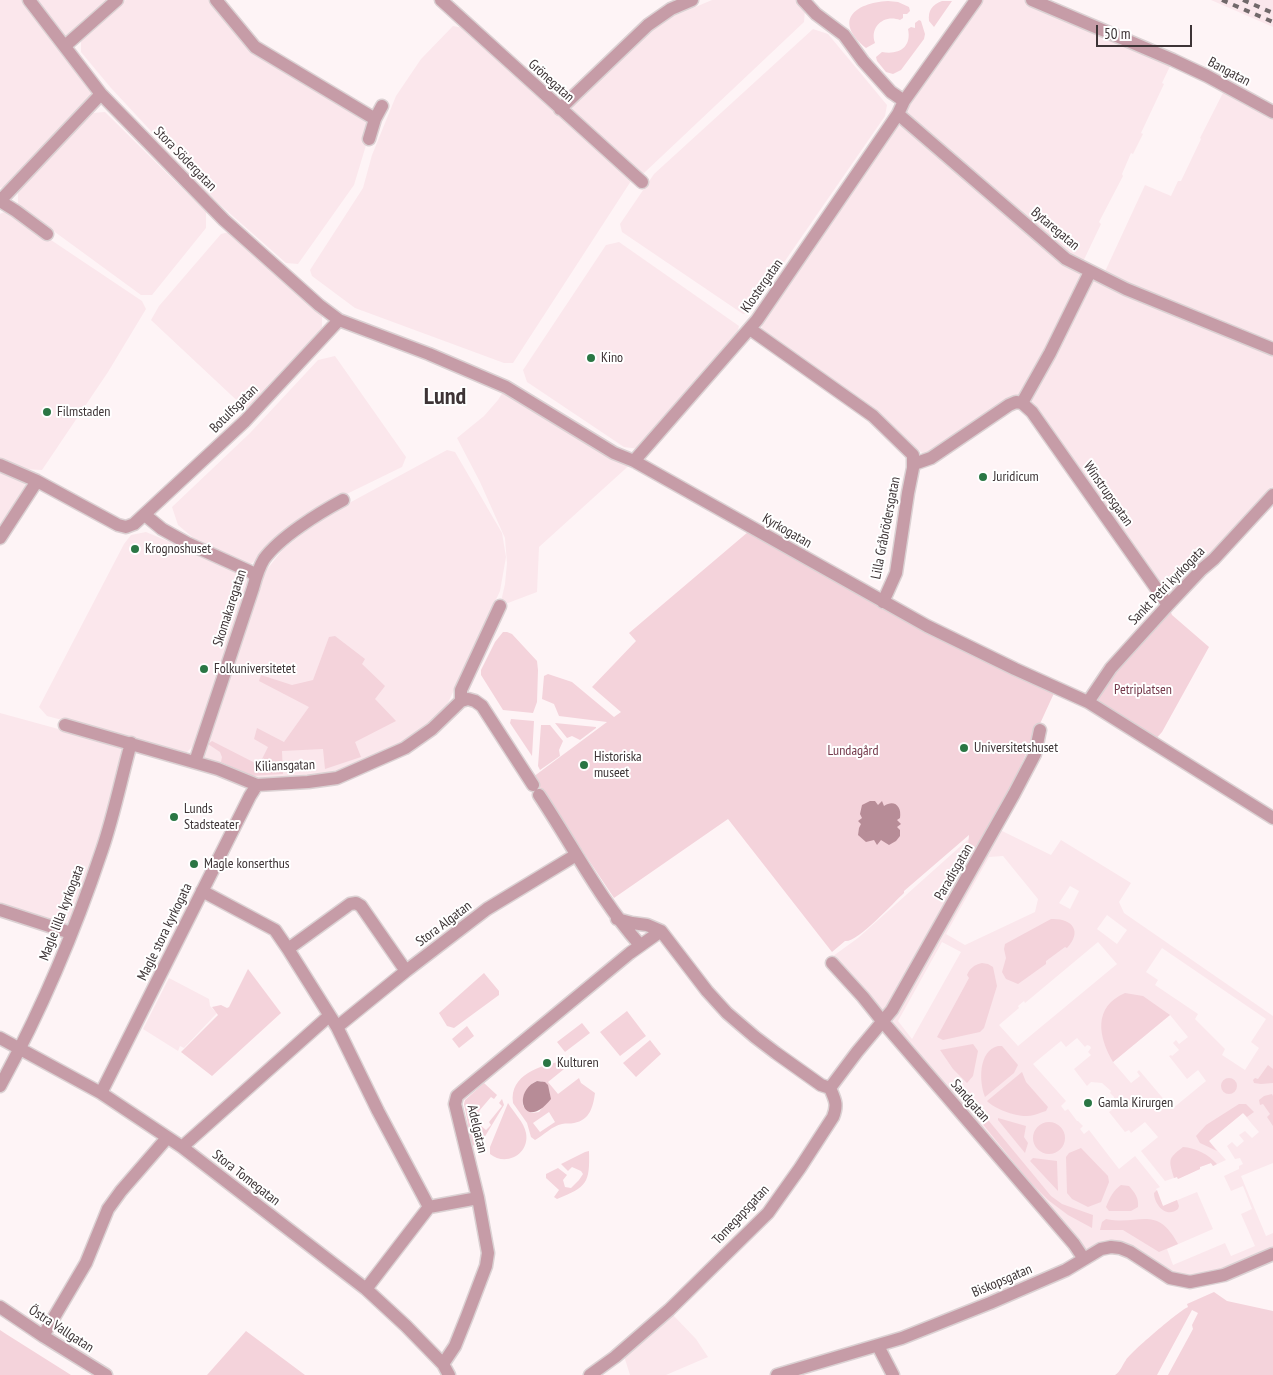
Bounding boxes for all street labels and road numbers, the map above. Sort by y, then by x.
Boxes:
street label: Bangatan [1205,54,1253,90]
street label: Grönegatan [525,56,577,106]
street label: Stora Södergatan [150,123,220,195]
street label: Bytaregatan [1027,204,1083,254]
street label: Klostergatan [737,256,787,316]
street label: Botulfsgatan [206,381,262,437]
street label: Winstrupsgatan [1080,458,1136,530]
street label: Lilla Gråbrödersgatan [868,475,904,581]
street label: Kyrkogatan [759,510,815,552]
street label: Sankt Petri kyrkogata [1125,543,1209,629]
street label: Skomakaregatan [210,567,250,649]
street label: Kiliansgatan [255,757,315,775]
street label: Paradisgatan [931,841,977,903]
street label: Magle lilla kyrkogata [36,863,88,963]
street label: Magle stora kyrkogata [134,880,196,984]
street label: Stora Algatan [413,898,475,950]
street label: Sandgatan [947,1076,993,1126]
street label: Adelgatan [463,1103,491,1155]
street label: Stora Tomegatan [209,1146,283,1210]
street label: Tomegapsgatan [709,1182,773,1248]
street label: Biskopsgatan [969,1261,1035,1301]
street label: Östra Vallgatan [25,1302,97,1356]

